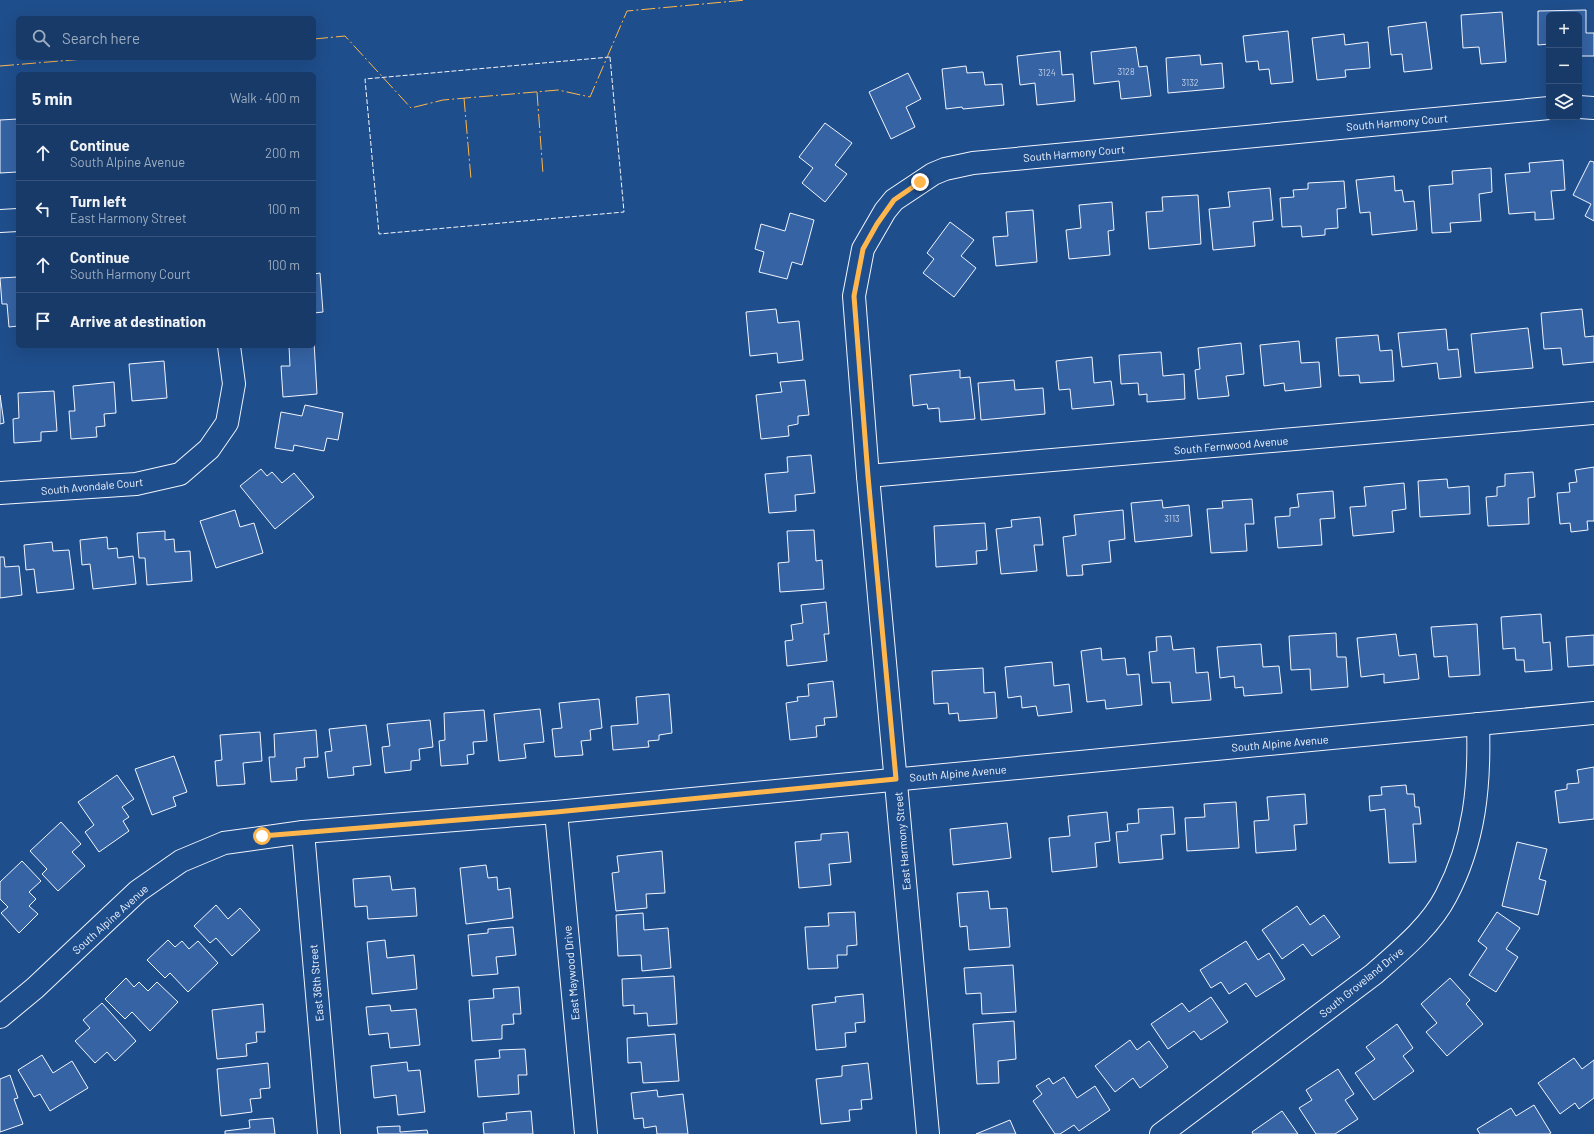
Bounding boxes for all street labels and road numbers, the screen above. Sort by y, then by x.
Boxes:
street label: South Harmony Court [1346,111,1448,133]
street label: South Harmony Court [1023,142,1125,164]
street label: South Fernwood Avenue [1173,434,1289,456]
street label: South Avondale Court [40,475,144,497]
street label: South Alpine Avenue [1231,732,1329,754]
street label: South Alpine Avenue [909,762,1007,784]
street label: East Harmony Street [891,791,913,891]
street label: South Alpine Avenue [69,881,151,956]
street label: East Maywood Drive [560,925,582,1021]
street label: East 36th Street [306,944,326,1022]
street label: South Groveland Drive [1316,944,1406,1020]

